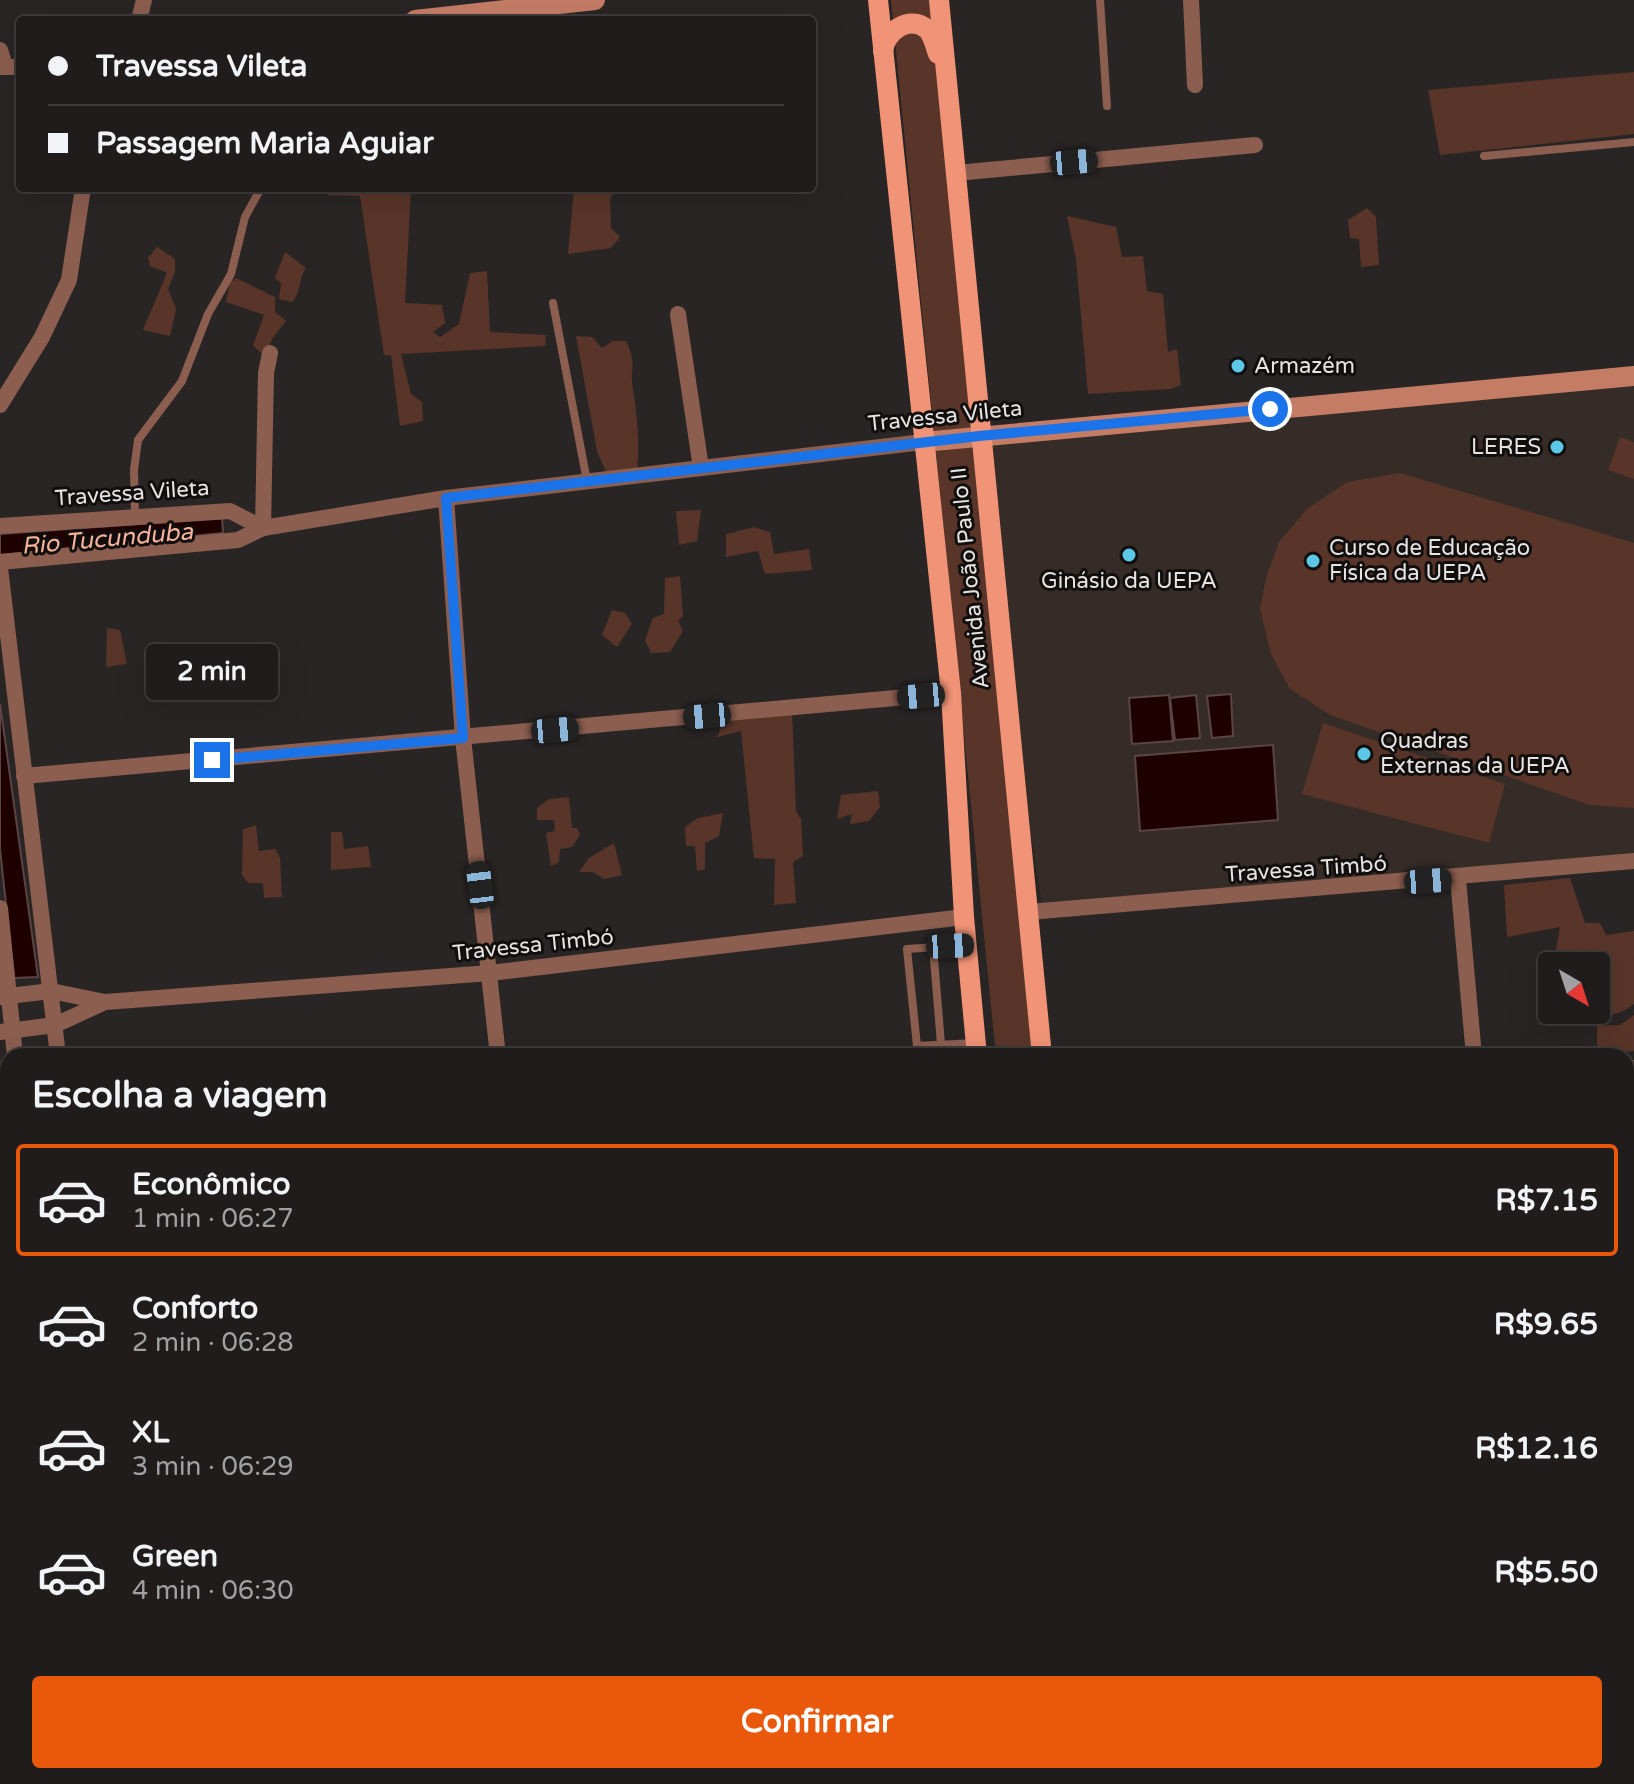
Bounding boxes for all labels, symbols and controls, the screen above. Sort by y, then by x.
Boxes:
text: Travessa Vileta [96,48,307,85]
text: Passagem Maria Aguiar [96,125,434,162]
car [1049,148,1099,176]
place label: Armazém [1254,353,1355,379]
marker: Armazém [1229,357,1247,375]
route start [1252,391,1288,427]
street label: Travessa Vileta [867,395,1023,437]
place label: LERES [1471,434,1541,460]
marker: LERES [1548,438,1566,456]
street label: Avenida João Paulo II [945,466,995,690]
street label: Travessa Vileta [54,475,210,511]
water label: Rio Tucunduba [20,517,194,561]
place label: Curso de Educação Física da UEPA [1329,535,1530,586]
marker: Ginásio da UEPA [1120,546,1138,564]
marker: Curso de Educação Física da UEPA [1304,552,1322,570]
place label: Ginásio da UEPA [1041,568,1217,594]
callout: 2 min [146,644,278,700]
text: 2 min [177,656,247,687]
car [896,682,946,710]
car [682,702,732,730]
car [530,716,580,744]
place label: Quadras Externas da UEPA [1380,728,1570,779]
route end [194,742,230,778]
marker: Quadras Externas da UEPA [1355,745,1373,763]
street label: Travessa Timbó [1224,850,1388,888]
car [465,860,495,910]
car [1403,867,1453,895]
street label: Travessa Timbó [451,924,615,966]
car [925,933,975,959]
north arrow [1538,952,1610,1024]
map controls [1538,952,1610,1024]
text: Escolha a viagem [32,1074,327,1117]
icon: car [36,1164,108,1236]
text: Econômico [132,1166,290,1203]
text: R$7.15 [1495,1182,1598,1219]
text: 1 min · 06:27 [132,1203,294,1234]
icon: car [36,1288,108,1360]
text: Conforto [132,1290,258,1327]
text: R$9.65 [1494,1306,1598,1343]
text: 2 min · 06:28 [132,1327,294,1358]
icon: car [36,1412,108,1484]
text: XL [132,1414,169,1451]
text: R$12.16 [1475,1430,1598,1467]
text: 3 min · 06:29 [132,1451,294,1482]
icon: car [36,1536,108,1608]
text: Green [132,1538,218,1575]
text: R$5.50 [1494,1554,1598,1591]
text: 4 min · 06:30 [132,1575,294,1606]
button: Confirmar [32,1676,1602,1768]

